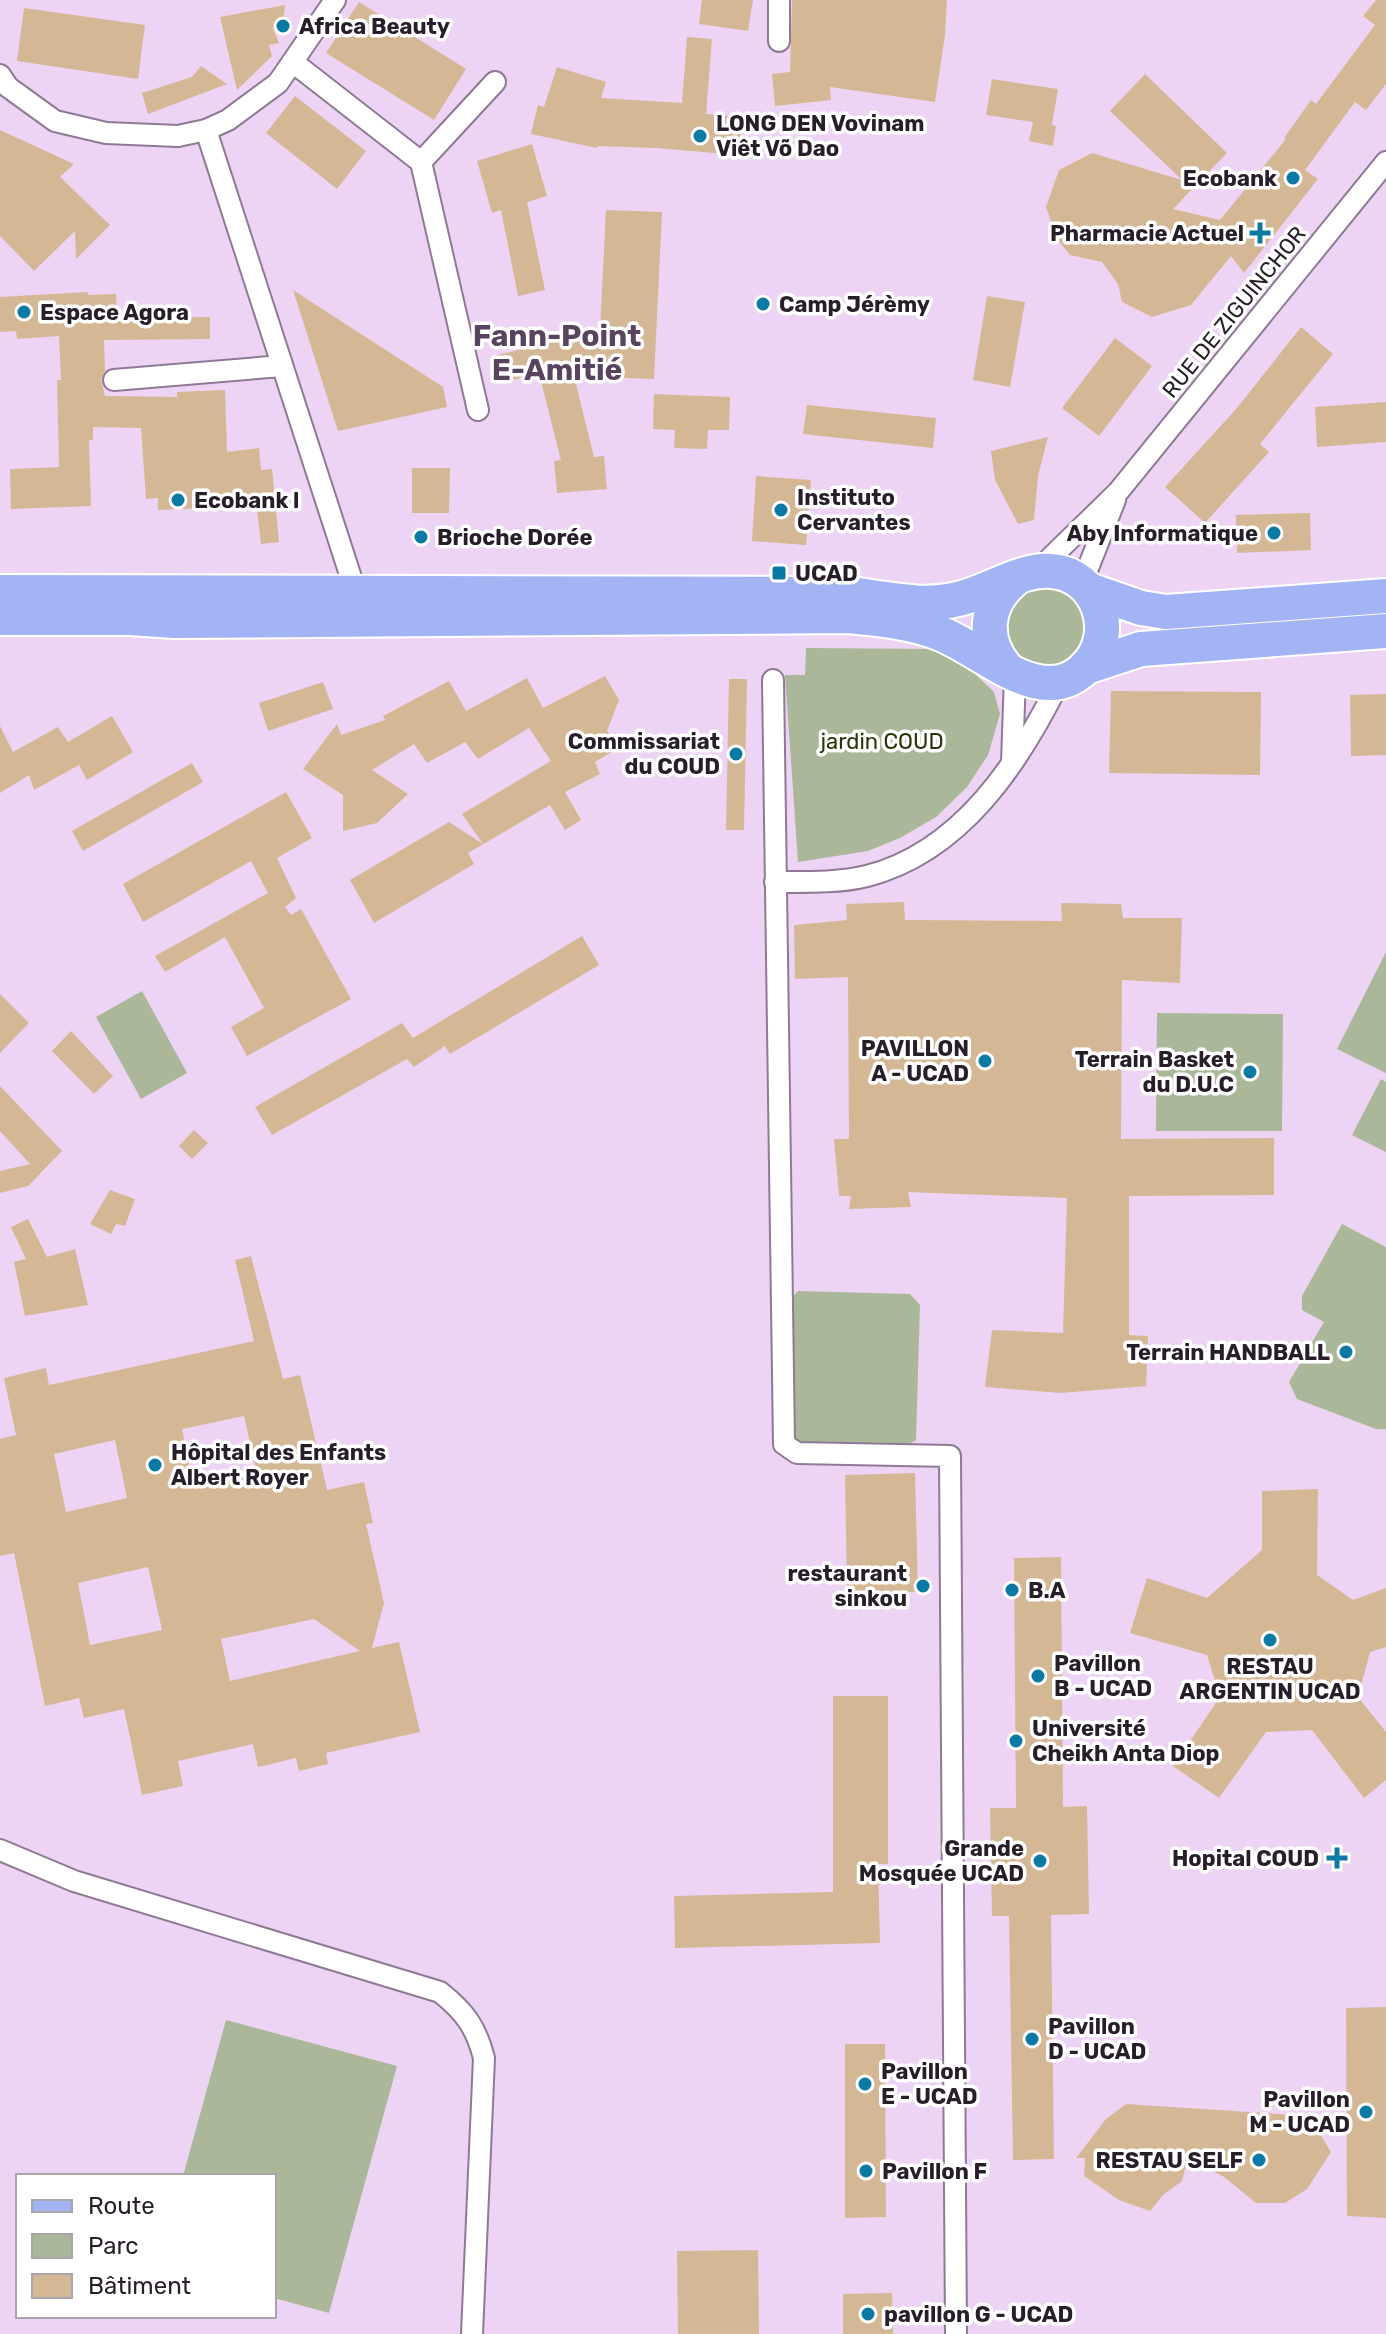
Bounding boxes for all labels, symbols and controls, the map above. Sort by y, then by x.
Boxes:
place label: Africa Beauty [299,13,450,40]
marker: Africa Beauty [274,17,292,35]
place label: LONG DEN Vovinam Viêt Võ Dao [716,110,924,162]
marker: LONG DEN Vovinam Viêt Võ Dao [691,127,709,145]
place label: Ecobank [1183,165,1277,192]
marker: Ecobank [1284,169,1302,187]
place label: Pharmacie Actuel [1050,220,1244,247]
street label: RUE DE ZIGUINCHOR [1156,221,1312,403]
marker: Pharmacie Actuel [1251,224,1269,242]
place label: Camp Jérèmy [779,291,930,318]
marker: Camp Jérèmy [754,295,772,313]
place label: Espace Agora [40,299,189,326]
marker: Espace Agora [15,303,33,321]
district label: Fann-Point E-Amitié [473,318,641,388]
place label: Instituto Cervantes [797,484,911,536]
place label: Ecobank l [194,487,299,514]
marker: Ecobank l [169,491,187,509]
marker: Instituto Cervantes [772,501,790,519]
place label: Aby Informatique [1067,520,1258,547]
place label: Brioche Dorée [437,524,592,551]
marker: Aby Informatique [1265,524,1283,542]
marker: Brioche Dorée [412,528,430,546]
place label: UCAD [795,560,858,587]
marker: UCAD [770,564,788,582]
place label: Commissariat du COUD [568,728,720,780]
park label: jardin COUD [819,728,944,755]
marker: Commissariat du COUD [727,745,745,763]
place label: PAVILLON A - UCAD [861,1035,969,1087]
place label: Terrain Basket du D.U.C [1075,1046,1234,1098]
marker: PAVILLON A - UCAD [976,1052,994,1070]
marker: Terrain Basket du D.U.C [1241,1063,1259,1081]
place label: Terrain HANDBALL [1126,1339,1330,1366]
marker: Terrain HANDBALL [1337,1343,1355,1361]
place label: Hôpital des Enfants Albert Royer [171,1439,386,1491]
marker: Hôpital des Enfants Albert Royer [146,1456,164,1474]
place label: restaurant sinkou [787,1560,907,1612]
marker: restaurant sinkou [914,1577,932,1595]
place label: B.A [1028,1577,1066,1604]
marker: B.A [1003,1581,1021,1599]
marker: RESTAU ARGENTIN UCAD [1261,1631,1279,1649]
place label: Pavillon B - UCAD [1054,1650,1152,1702]
place label: RESTAU ARGENTIN UCAD [1180,1653,1360,1705]
marker: Pavillon B - UCAD [1029,1667,1047,1685]
place label: Université Cheikh Anta Diop [1032,1715,1220,1767]
marker: Université Cheikh Anta Diop [1007,1732,1025,1750]
place label: Grande Mosquée UCAD [859,1835,1024,1887]
place label: Hopital COUD [1172,1845,1319,1872]
marker: Hopital COUD [1326,1847,1348,1869]
marker: Grande Mosquée UCAD [1031,1852,1049,1870]
place label: Pavillon D - UCAD [1048,2013,1146,2065]
marker: Pavillon D - UCAD [1023,2030,1041,2048]
place label: Pavillon E - UCAD [881,2058,978,2110]
marker: Pavillon E - UCAD [856,2075,874,2093]
place label: Pavillon M - UCAD [1249,2086,1350,2138]
marker: Pavillon M - UCAD [1357,2103,1375,2121]
place label: RESTAU SELF [1096,2147,1243,2174]
marker: RESTAU SELF [1250,2151,1268,2169]
place label: Pavillon F [882,2158,987,2185]
marker: Pavillon F [857,2162,875,2180]
legend [16,2174,276,2318]
text: Route [88,2192,155,2220]
text: Parc [88,2232,139,2260]
text: Bâtiment [88,2272,191,2300]
place label: pavillon G - UCAD [884,2301,1073,2328]
marker: pavillon G - UCAD [859,2305,877,2323]

